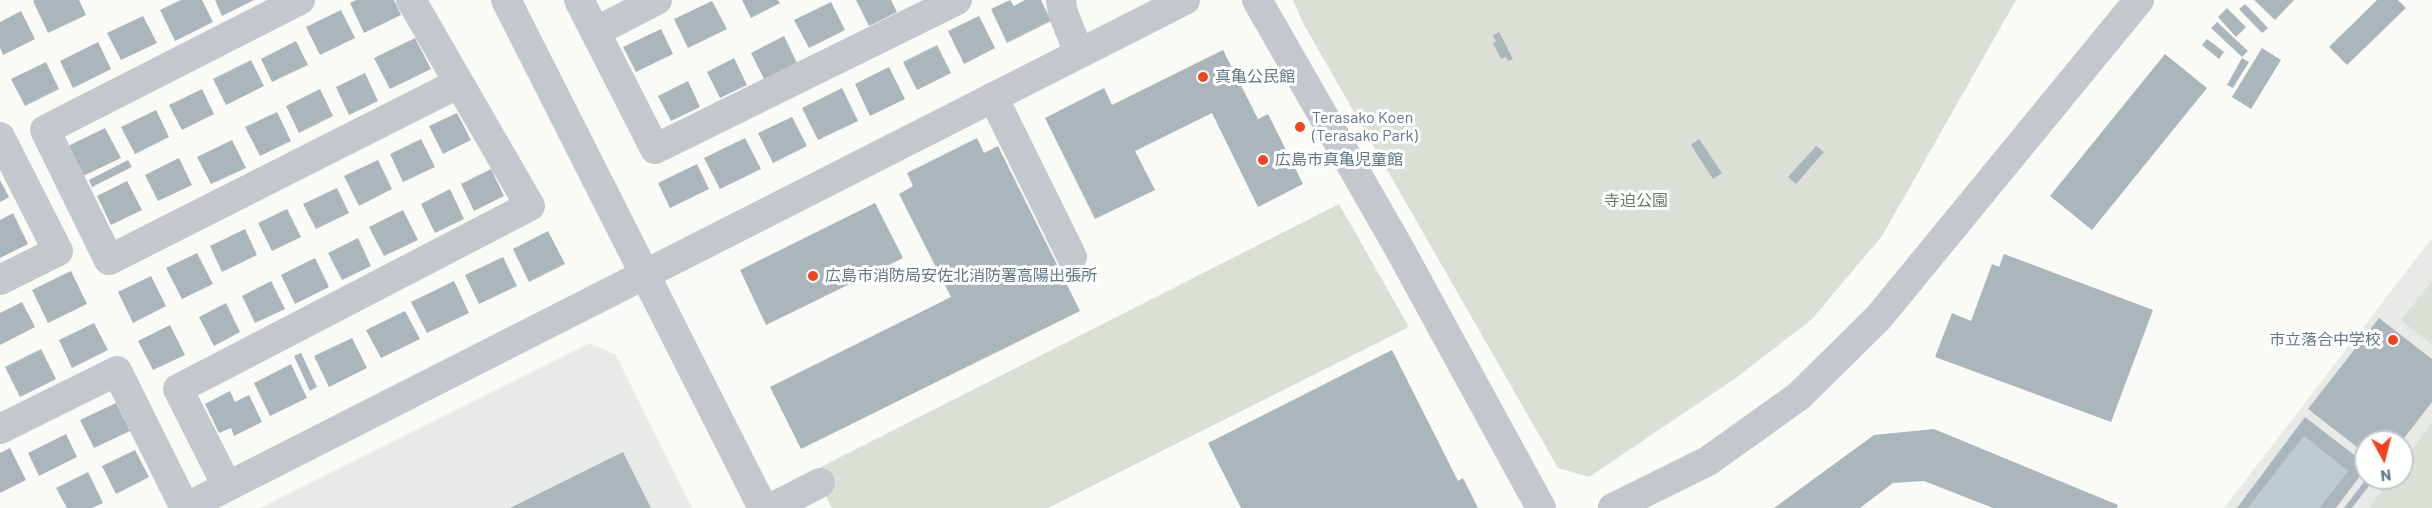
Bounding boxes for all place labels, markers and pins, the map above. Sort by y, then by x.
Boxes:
place label: 真亀公民館 [1215,67,1295,87]
marker: 真亀公民館 [1196,70,1210,84]
place label: Terasako Koen (Terasako Park) [1312,108,1418,146]
marker: Terasako Koen (Terasako Park) [1293,120,1307,134]
place label: 広島市真亀児童館 [1275,150,1403,170]
marker: 広島市真亀児童館 [1256,153,1270,167]
place label: 広島市消防局安佐北消防署高陽出張所 [825,266,1097,286]
marker: 広島市消防局安佐北消防署高陽出張所 [806,269,820,283]
place label: 市立落合中学校 [2269,330,2381,350]
marker: 市立落合中学校 [2386,333,2400,347]

